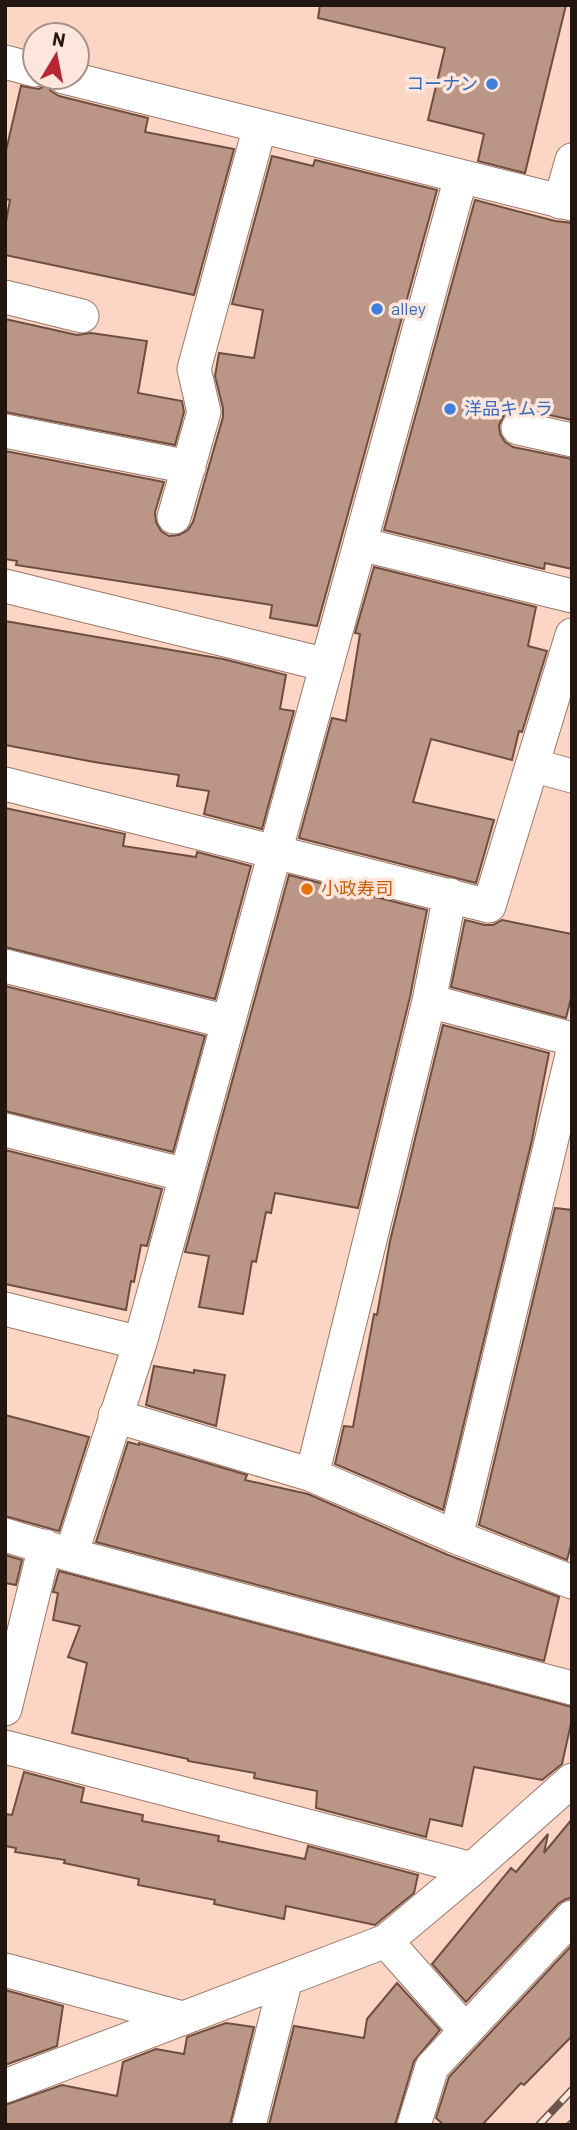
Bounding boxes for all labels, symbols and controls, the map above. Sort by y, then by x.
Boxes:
north arrow [21,21,91,91]
text: N [51,26,67,51]
place label: コーナン [406,72,478,94]
marker: コーナン [484,76,500,92]
place label: alley [391,297,426,319]
marker: alley [369,301,385,317]
place label: 洋品キムラ [464,397,553,419]
marker: 洋品キムラ [442,401,458,417]
place label: 小政寿司 [321,877,393,899]
marker: 小政寿司 [299,881,315,897]

